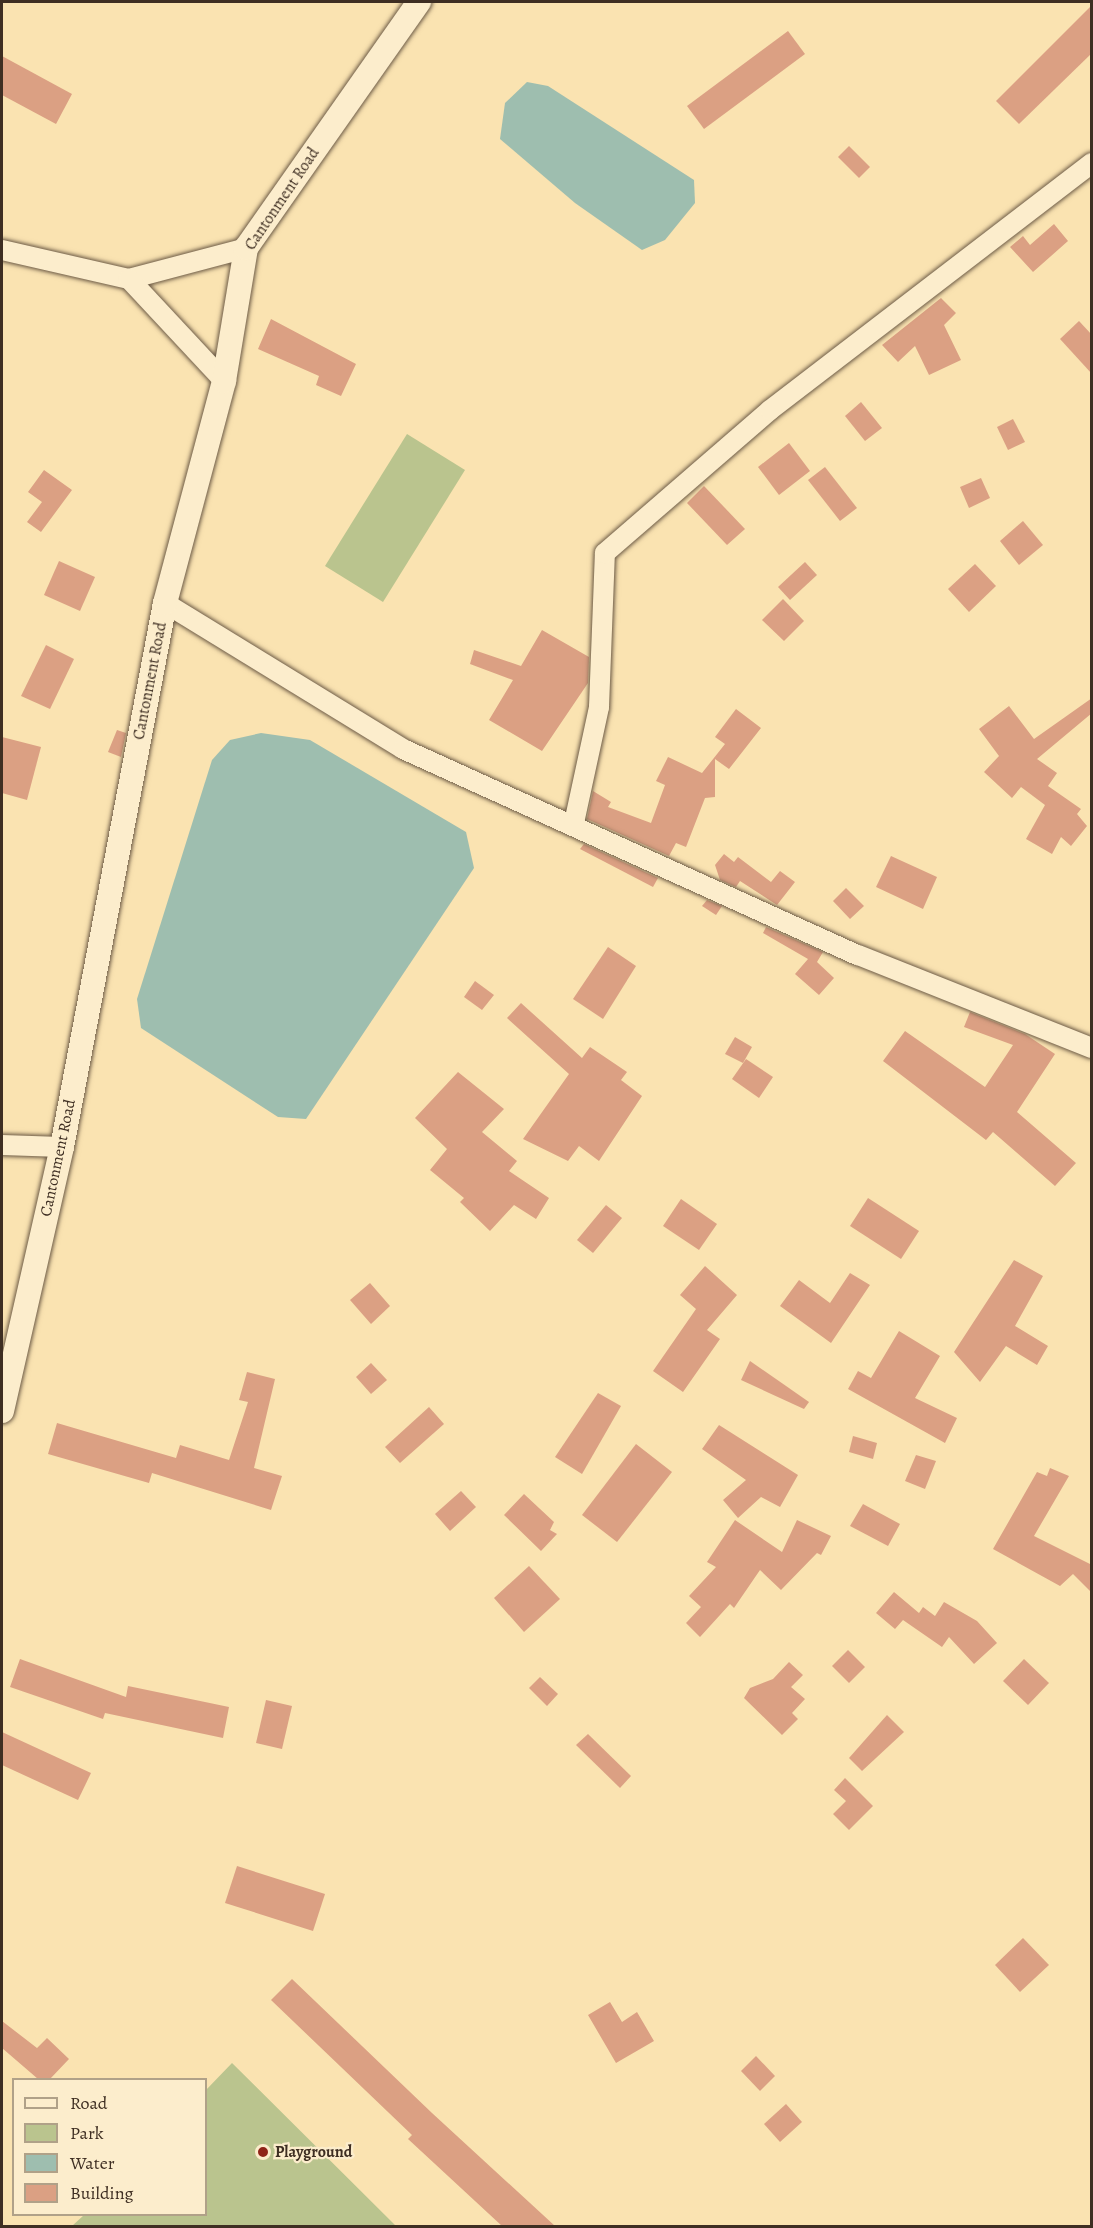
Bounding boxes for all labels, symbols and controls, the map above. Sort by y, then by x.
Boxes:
street label: Cantonment Road [241,144,323,254]
street label: Cantonment Road [129,621,171,741]
street label: Cantonment Road [36,1098,80,1218]
legend [12,2078,207,2216]
text: Road [70,2091,107,2115]
text: Park [70,2121,104,2145]
place label: Playground [275,2142,352,2162]
marker: Playground [256,2145,270,2159]
text: Water [70,2151,115,2175]
text: Building [70,2181,134,2205]

